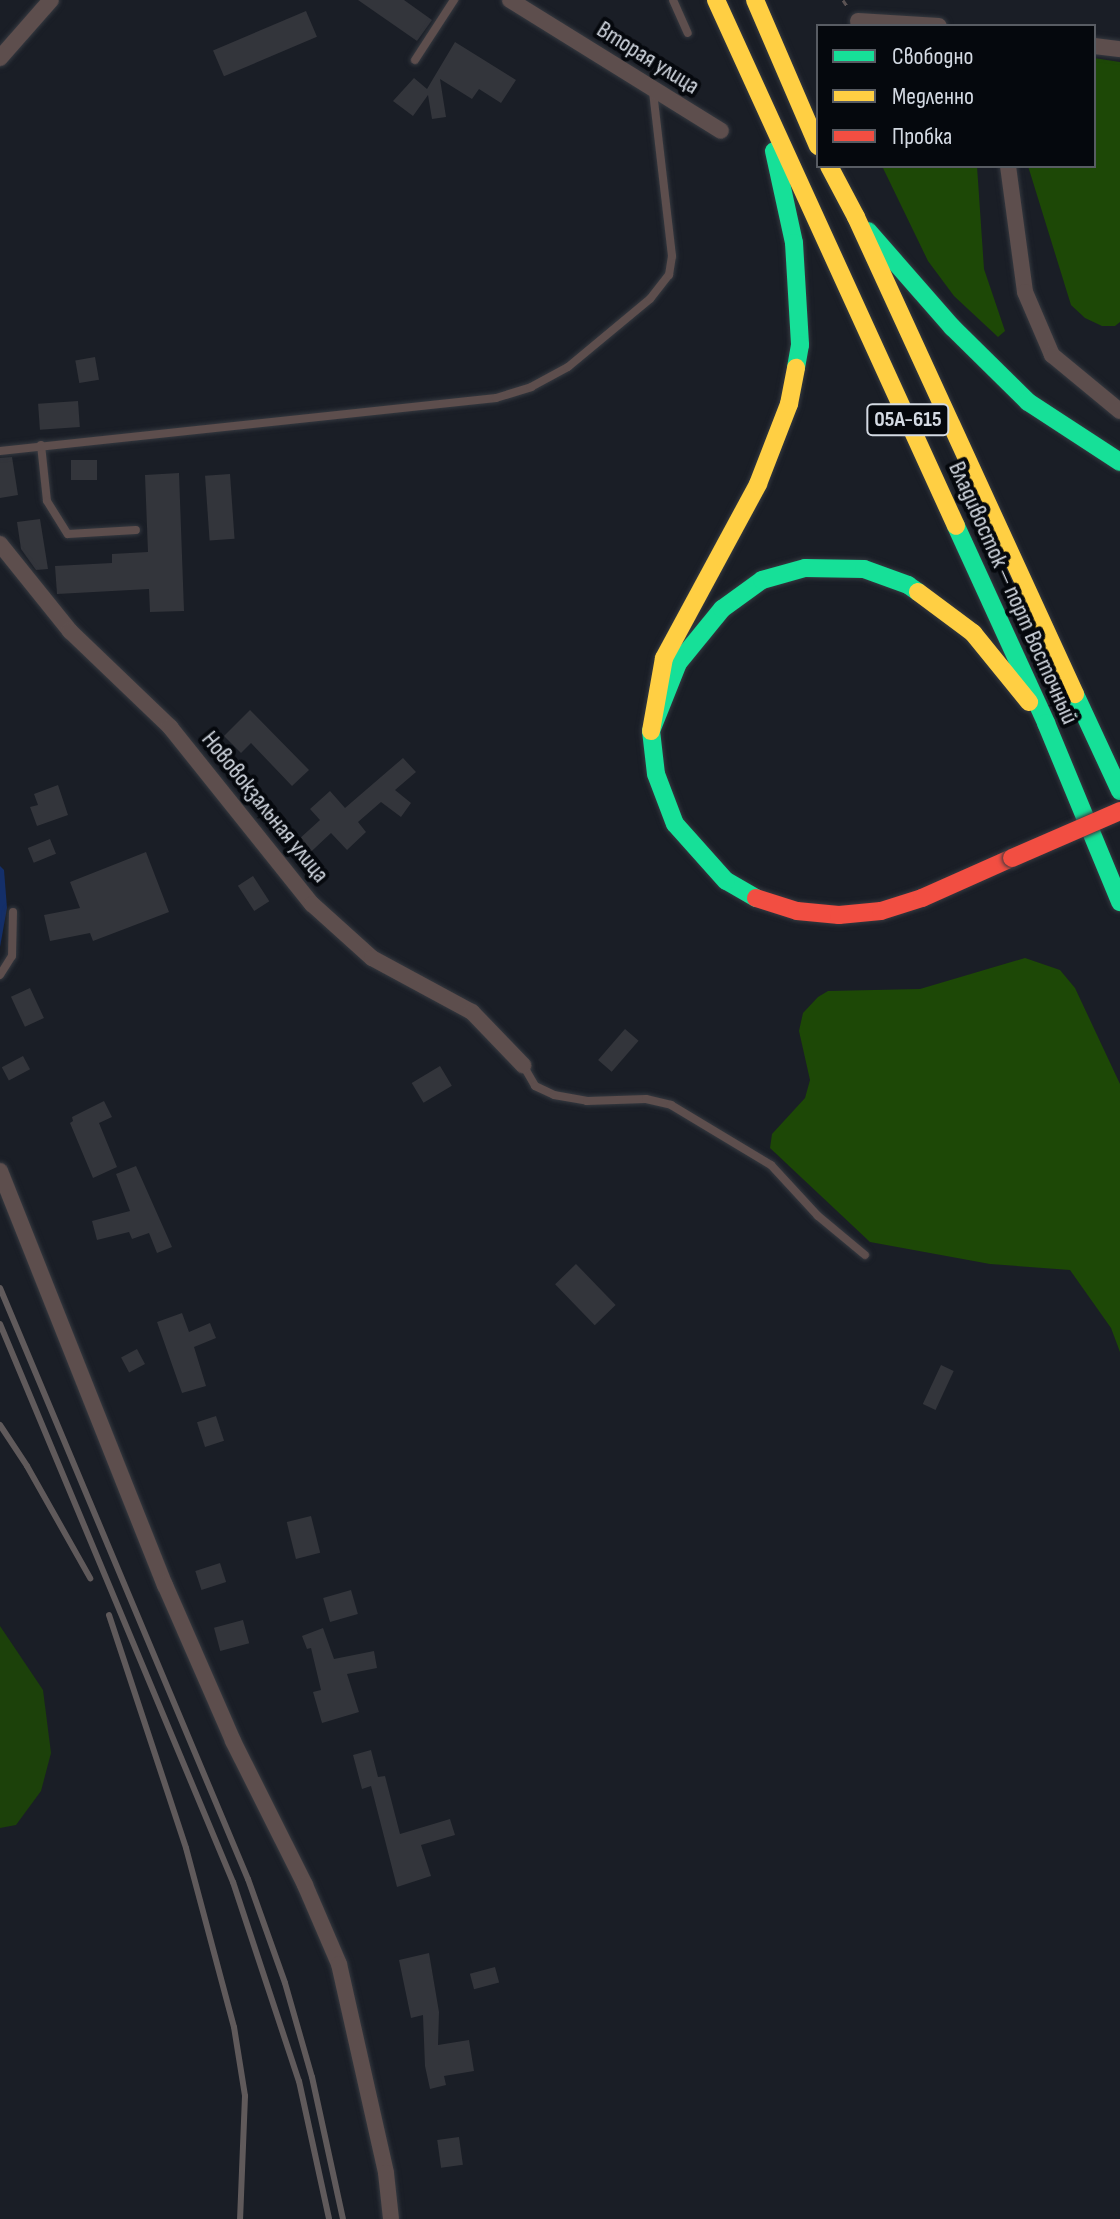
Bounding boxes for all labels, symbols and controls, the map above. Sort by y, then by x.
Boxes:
street label: Вторая улица [592,15,704,101]
legend [816,24,1096,168]
text: Свободно [892,42,973,71]
text: Медленно [892,82,974,111]
text: Пробка [892,122,952,151]
road number: 05А-615 [866,402,950,438]
street label: Владивосток — порт Восточный [942,457,1084,729]
street label: Нововокзальная улица [195,726,335,888]

